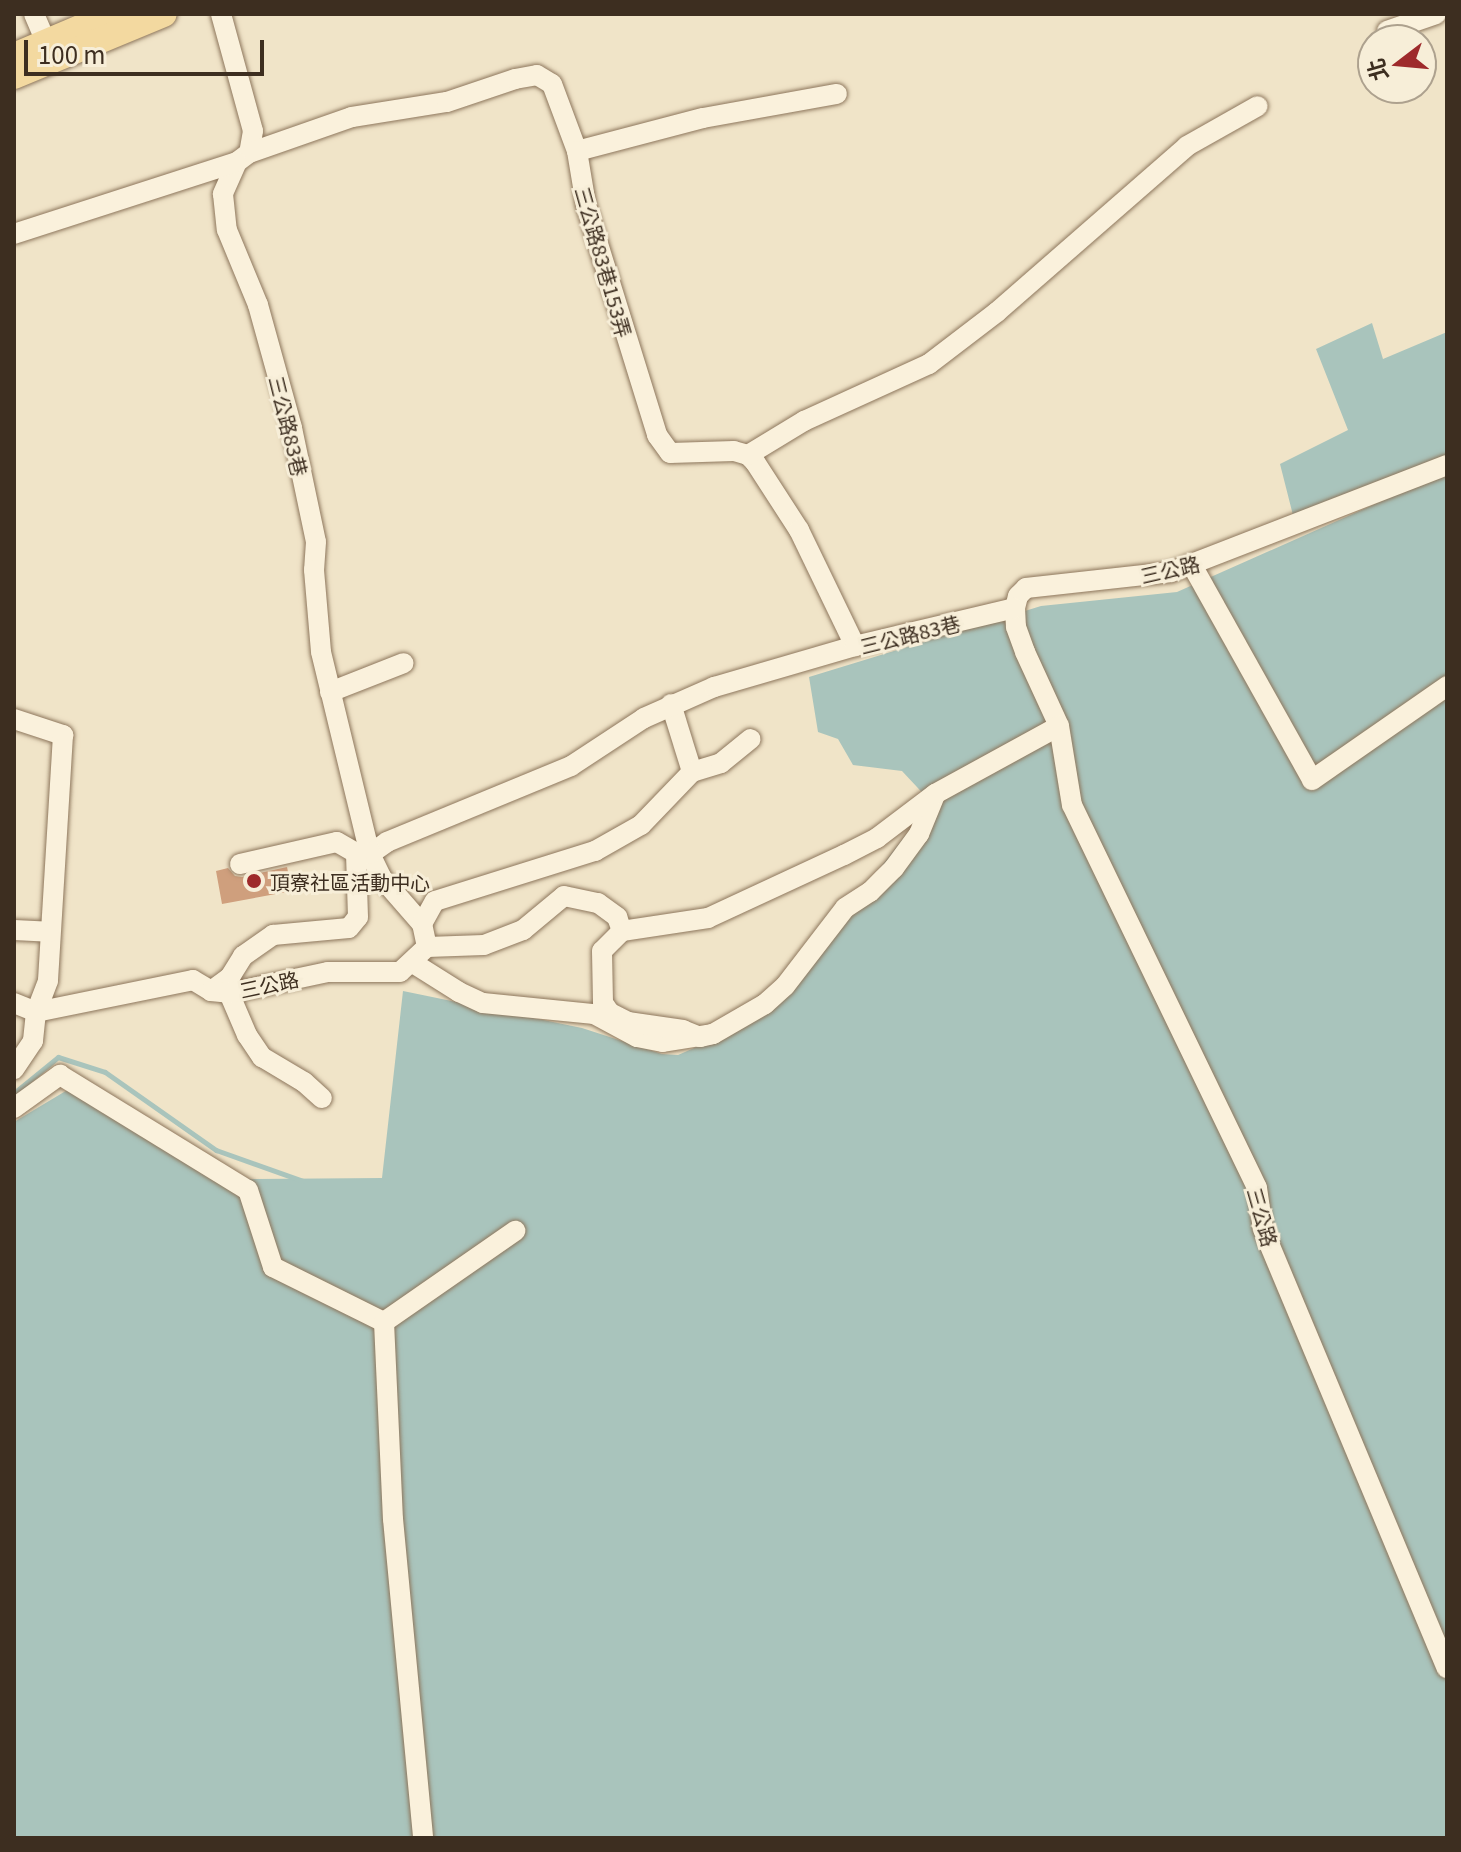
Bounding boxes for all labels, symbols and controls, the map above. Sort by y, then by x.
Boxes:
scale bar [28,24,268,74]
north arrow [1357,24,1437,104]
text: 100 m [38,36,106,71]
text: 北 [1357,55,1394,85]
street label: 三公路83巷153弄 [571,184,637,340]
street label: 三公路83巷 [265,374,313,478]
street label: 三公路 [1138,551,1202,587]
street label: 三公路83巷 [858,610,962,658]
place label: 頂寮社區活動中心 [270,869,430,893]
marker: 頂寮社區活動中心 [245,872,263,890]
street label: 三公路 [237,966,301,1002]
street label: 三公路 [1243,1185,1283,1249]

